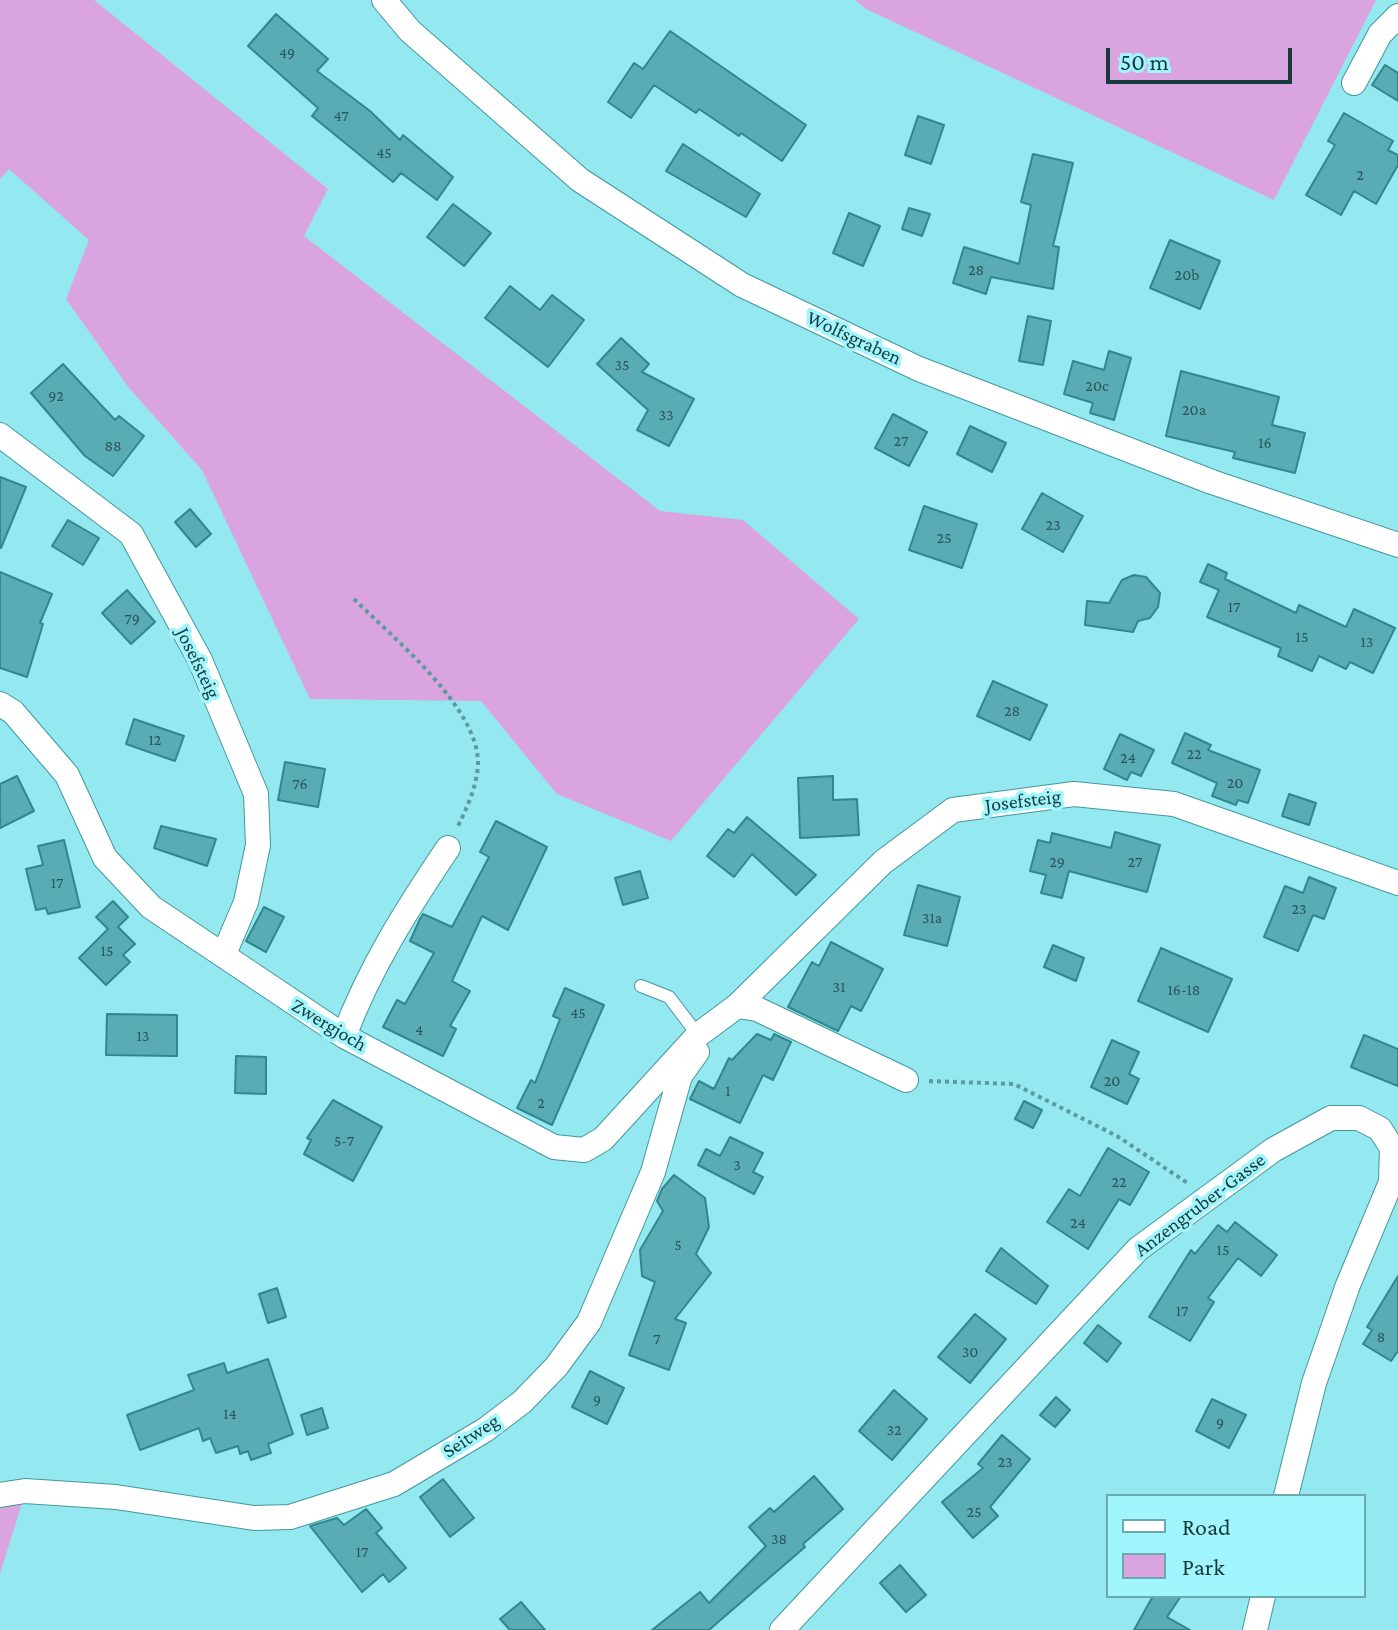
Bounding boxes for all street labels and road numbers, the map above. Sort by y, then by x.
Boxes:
street label: Wolfsgraben [803,306,905,370]
street label: Josefsteig [170,623,226,703]
street label: Josefsteig [984,784,1062,818]
street label: Zwergjoch [287,993,371,1057]
street label: Anzengruber-Gasse [1130,1148,1270,1262]
street label: Seitweg [438,1409,504,1463]

